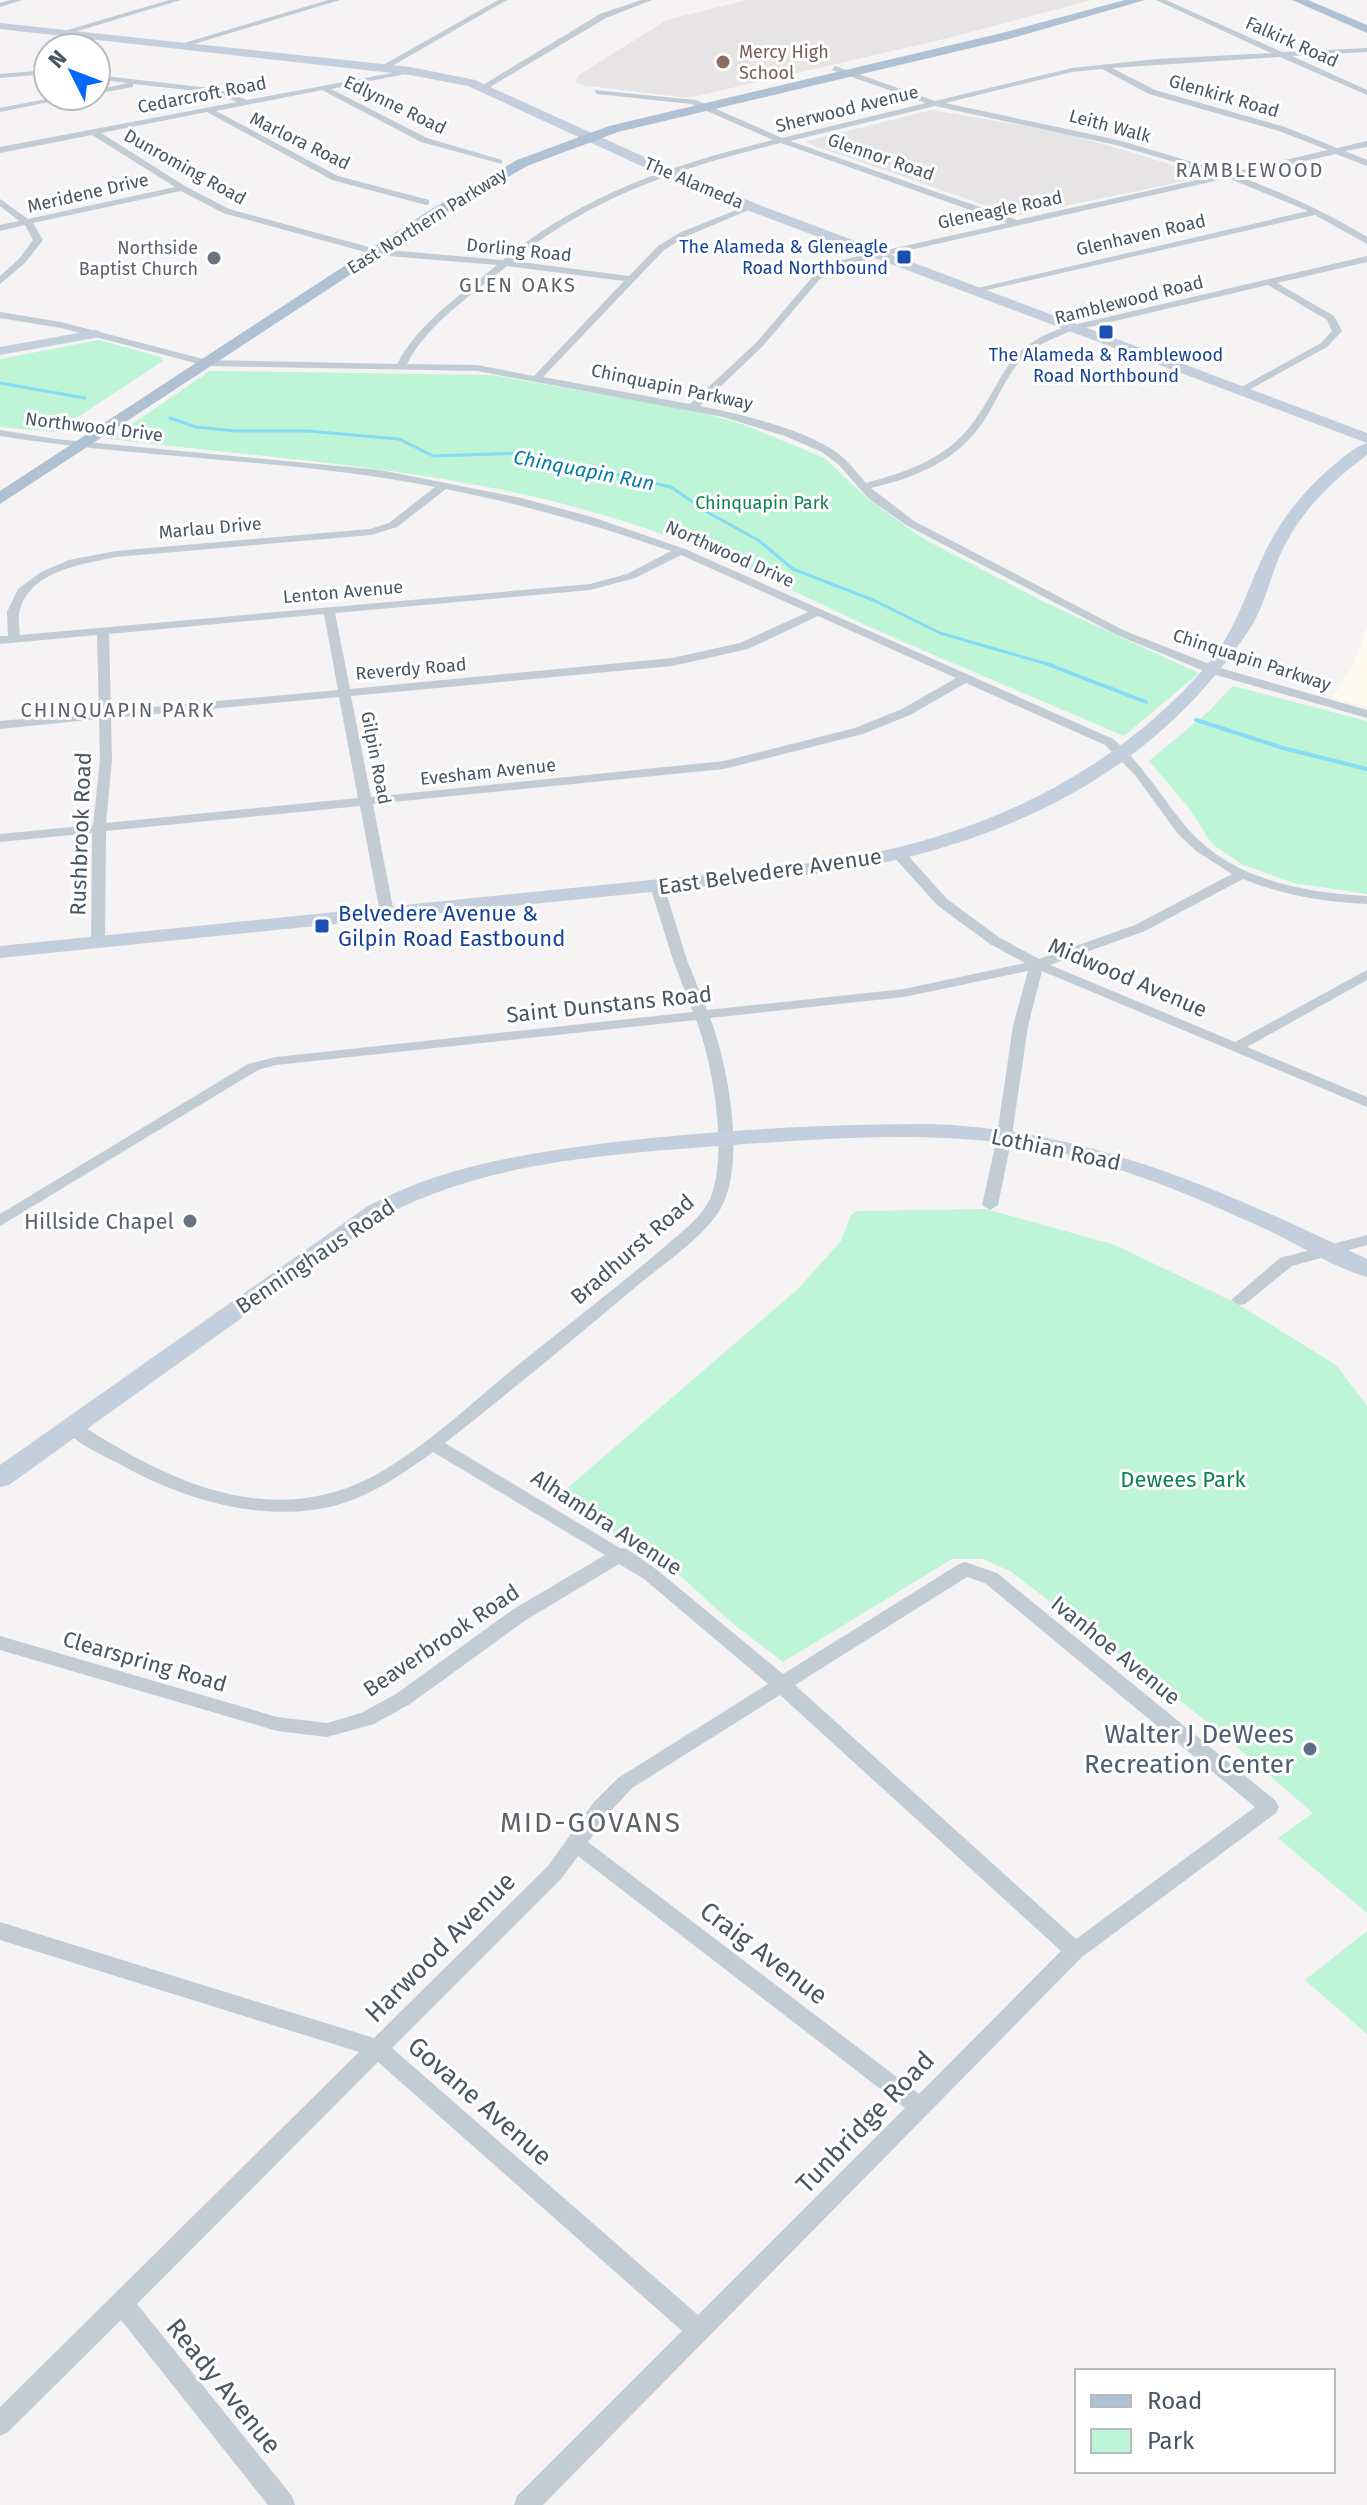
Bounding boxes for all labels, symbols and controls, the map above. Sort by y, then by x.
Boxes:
street label: Falkirk Road [1242,12,1342,72]
north arrow [32,32,112,112]
place label: Mercy High School [739,41,829,84]
text: N [43,44,72,73]
marker: Mercy High School [714,53,732,71]
street label: Glenkirk Road [1166,70,1282,122]
street label: Edlynne Road [340,71,450,139]
street label: Cedarcroft Road [136,72,268,118]
street label: Sherwood Avenue [773,81,921,137]
street label: Leith Walk [1067,105,1154,148]
street label: Marlora Road [246,107,354,175]
street label: Dunroming Road [120,124,250,210]
street label: Glennor Road [825,128,937,186]
street label: The Alameda [641,152,747,214]
district label: RAMBLEWOOD [1175,158,1325,182]
street label: East Northern Parkway [343,163,511,279]
street label: Meridene Drive [25,168,151,218]
street label: Gleneagle Road [936,186,1064,234]
street label: Glenhaven Road [1074,209,1208,261]
street label: Dorling Road [465,234,573,266]
place label: The Alameda & Gleneagle Road Northbound [679,236,888,279]
place label: Northside Baptist Church [79,237,198,280]
marker: The Alameda & Gleneagle Road Northbound [895,248,913,266]
marker: Northside Baptist Church [205,249,223,267]
street label: Ramblewood Road [1052,271,1206,329]
district label: GLEN OAKS [459,273,577,297]
marker: The Alameda & Ramblewood Road Northbound [1097,323,1115,341]
place label: The Alameda & Ramblewood Road Northbound [989,344,1223,387]
street label: Chinquapin Parkway [589,359,755,415]
street label: Northwood Drive [24,408,164,446]
water label: Chinquapin Run [511,445,657,495]
park label: Chinquapin Park [695,492,830,514]
street label: Marlau Drive [158,513,262,543]
street label: Northwood Drive [662,516,798,592]
street label: Lenton Avenue [282,576,404,608]
street label: Chinquapin Parkway [1170,624,1334,696]
street label: Reverdy Road [355,653,467,685]
district label: CHINQUAPIN PARK [21,698,215,722]
street label: Gilpin Road [356,710,396,806]
street label: Rushbrook Road [64,752,97,916]
street label: Evesham Avenue [419,754,557,790]
street label: East Belvedere Avenue [657,842,884,901]
place label: Belvedere Avenue & Gilpin Road Eastbound [338,900,565,952]
marker: Belvedere Avenue & Gilpin Road Eastbound [313,917,331,935]
street label: Midwood Avenue [1044,932,1211,1023]
street label: Saint Dunstans Road [505,980,713,1029]
street label: Lothian Road [989,1123,1123,1176]
street label: Bradhurst Road [565,1188,700,1310]
street label: Benninghaus Road [231,1193,400,1320]
place label: Hillside Chapel [24,1208,174,1235]
marker: Hillside Chapel [181,1212,199,1230]
street label: Alhambra Avenue [526,1464,687,1581]
park label: Dewees Park [1120,1466,1246,1493]
street label: Beaverbrook Road [358,1578,524,1703]
street label: Ivanhoe Avenue [1046,1590,1186,1711]
street label: Clearspring Road [60,1625,230,1698]
place label: Walter J DeWees Recreation Center [1084,1719,1294,1780]
marker: Walter J DeWees Recreation Center [1301,1740,1319,1758]
district label: MID-GOVANS [500,1806,682,1839]
street label: Harwood Avenue [359,1866,522,2029]
street label: Craig Avenue [694,1895,834,2011]
street label: Govane Avenue [401,2030,558,2172]
street label: Tunbridge Road [790,2045,941,2200]
street label: Ready Avenue [160,2312,288,2460]
legend [1075,2369,1335,2473]
text: Road [1147,2387,1202,2415]
text: Park [1147,2427,1195,2455]

